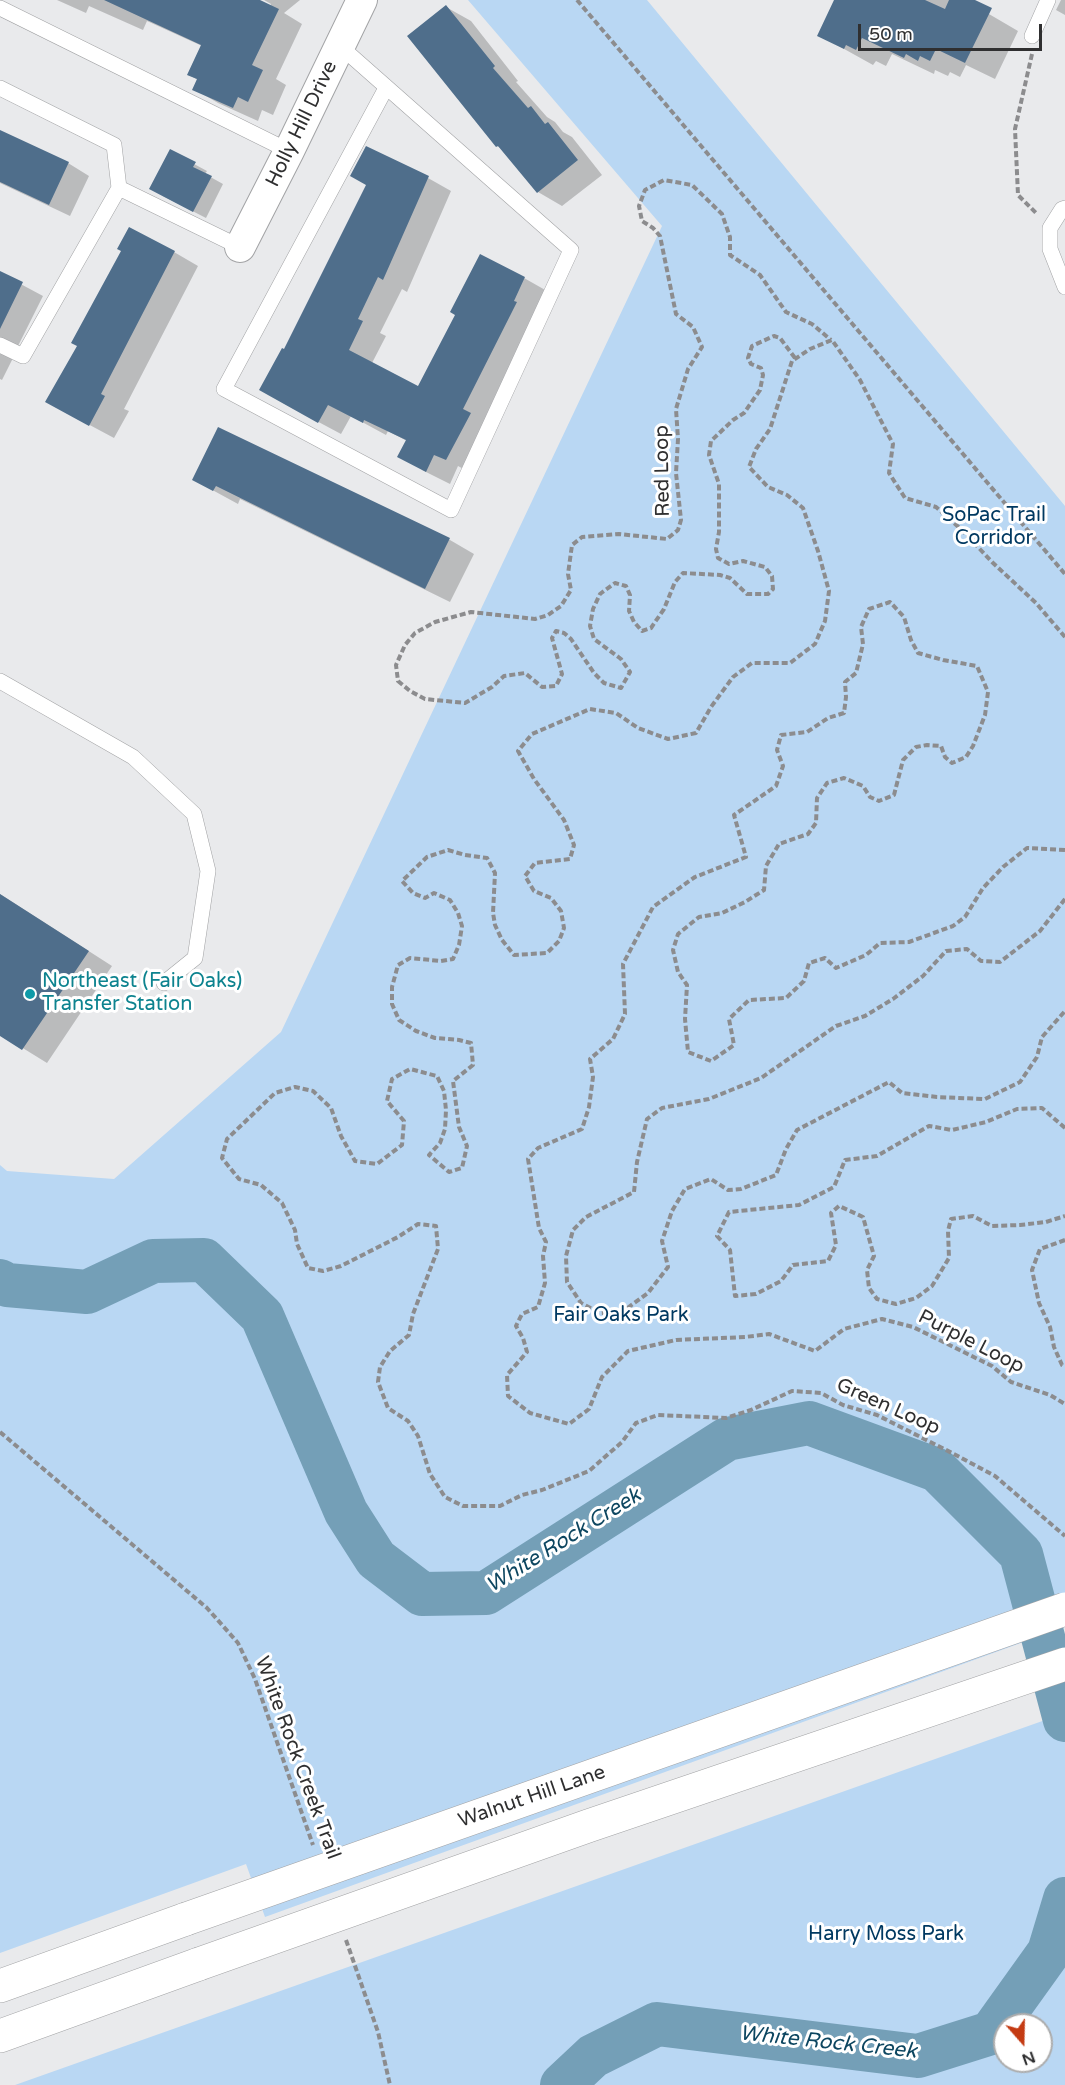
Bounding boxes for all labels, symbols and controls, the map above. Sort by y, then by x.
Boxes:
scale bar [861,12,1046,50]
text: 50 m [869,23,913,45]
street label: Holly Hill Drive [261,57,343,191]
street label: Red Loop [650,425,676,517]
park label: SoPac Trail Corridor [942,504,1046,551]
place label: Northeast (Fair Oaks) Transfer Station [42,970,242,1017]
marker: Northeast (Fair Oaks) Transfer Station [23,987,37,1001]
park label: Fair Oaks Park [553,1304,689,1328]
street label: Purple Loop [914,1305,1028,1379]
street label: Green Loop [832,1373,944,1441]
water label: White Rock Creek [482,1483,646,1599]
street label: White Rock Creek Trail [249,1653,345,1863]
street label: Walnut Hill Lane [455,1761,609,1833]
park label: Harry Moss Park [808,1923,964,1947]
north arrow [993,2013,1053,2073]
water label: White Rock Creek [738,2021,918,2065]
text: N [1019,2046,1038,2070]

